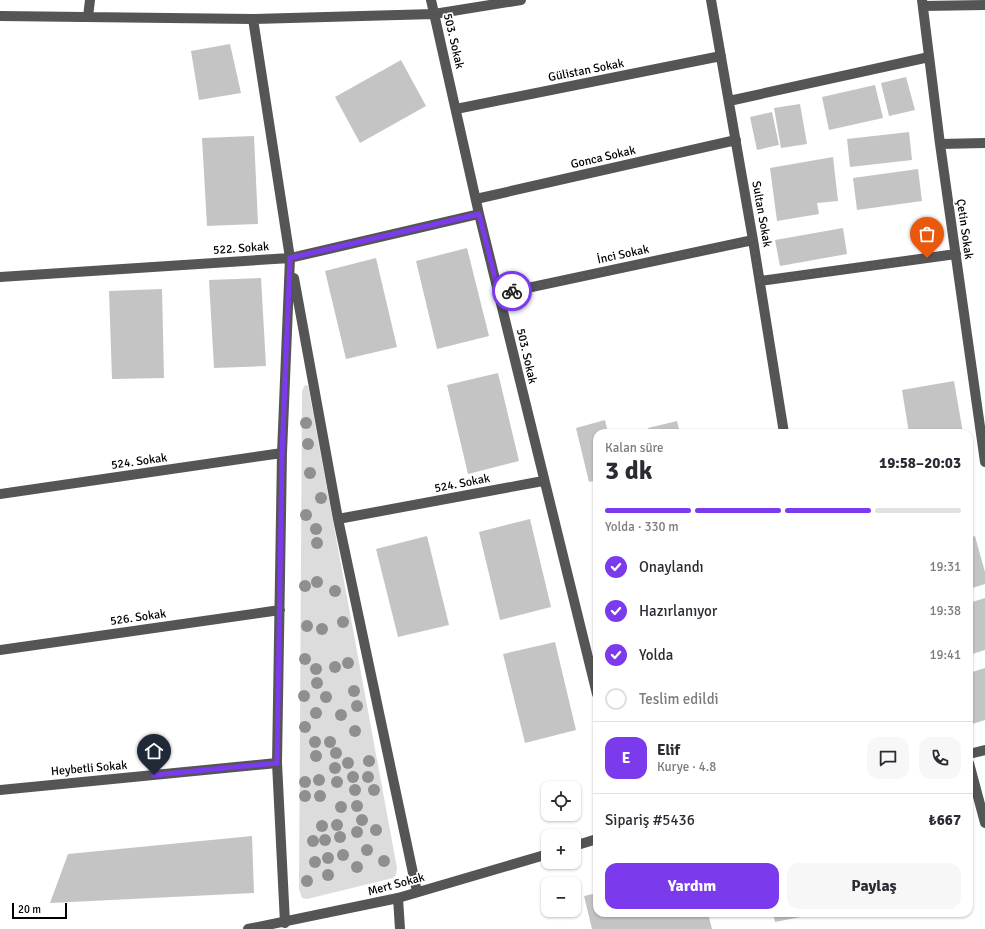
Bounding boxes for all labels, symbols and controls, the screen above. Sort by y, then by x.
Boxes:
street label: 503. Sokak [440,12,467,70]
street label: Gülistan Sokak [547,56,625,85]
street label: Gonca Sokak [569,143,637,172]
street label: Sultan Sokak [748,180,775,248]
street label: Çetin Sokak [953,198,976,260]
pin [910,217,944,258]
icon: bag [916,223,938,245]
street label: 522. Sokak [212,239,270,258]
street label: İnci Sokak [596,242,650,267]
courier [492,271,532,311]
icon: bike [501,280,523,302]
street label: 503. Sokak [513,327,540,385]
text: Kalan süre [605,440,664,456]
street label: 524. Sokak [110,450,168,473]
text: 19:58–20:03 [879,454,961,472]
text: 3 dk [605,455,652,487]
street label: 524. Sokak [433,471,491,496]
text: Yolda · 330 m [605,519,679,535]
icon: check [605,556,627,578]
text: Onaylandı [639,558,704,576]
text: 19:31 [929,559,961,575]
icon: check [605,600,627,622]
text: Hazırlanıyor [639,602,717,620]
text: 19:38 [929,603,961,619]
street label: 526. Sokak [109,606,167,629]
icon: check [605,644,627,666]
text: Yolda [639,646,673,664]
text: 19:41 [929,647,961,663]
text: Teslim edildi [639,690,719,708]
pin [137,734,171,775]
button: chat [867,737,909,779]
button: phone [919,737,961,779]
icon: home [143,740,165,762]
text: Elif [657,741,680,759]
text: E [622,749,630,767]
street label: Heybetli Sokak [50,758,128,779]
text: Kurye · 4.8 [657,759,716,775]
map controls [541,781,581,917]
button: locate [541,781,581,821]
text: Sipariş #5436 [605,811,695,829]
text: ₺667 [929,811,961,829]
button: + [541,829,581,869]
button: Yardım [605,863,779,909]
button: Paylaş [787,863,961,909]
street label: Mert Sokak [366,870,426,899]
button: − [541,877,581,917]
scale bar [12,901,67,920]
text: 20 m [18,903,41,916]

